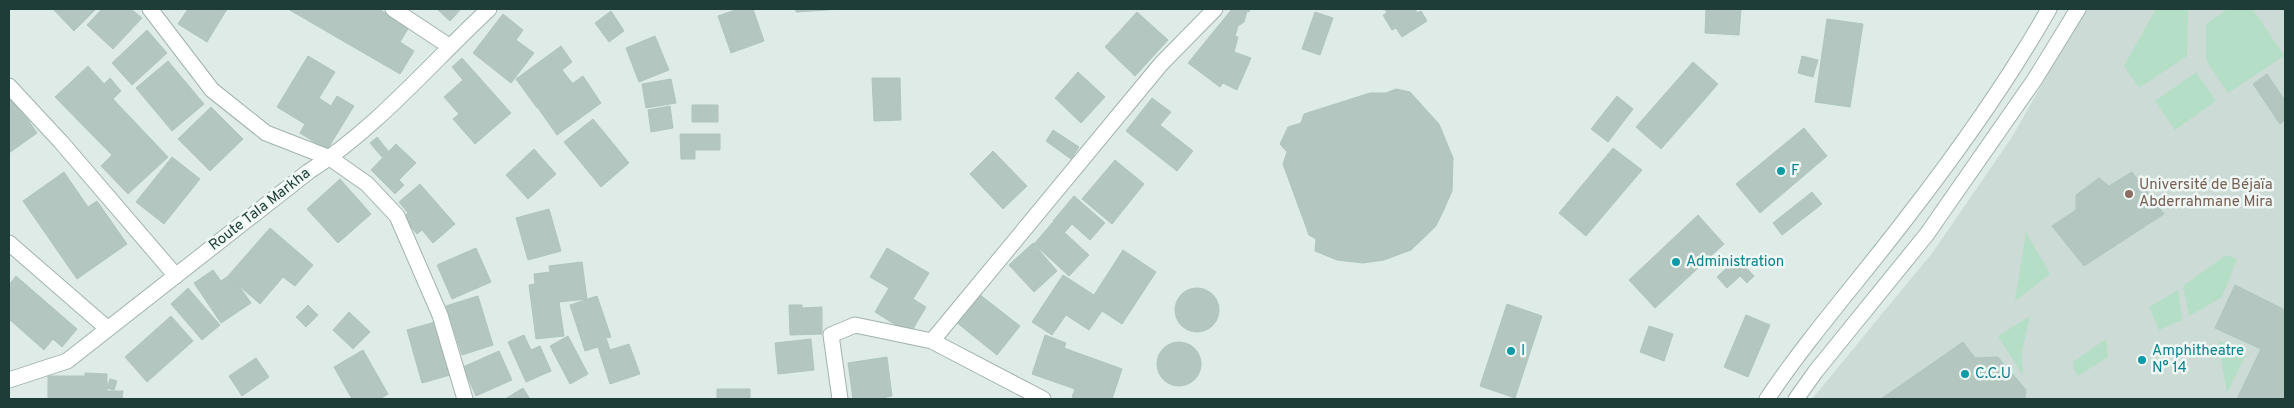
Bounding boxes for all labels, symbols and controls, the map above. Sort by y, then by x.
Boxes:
place label: F [1791,162,1799,181]
street label: Route Tala Markha [205,164,315,256]
marker: F [1775,165,1787,177]
place label: Université de Béjaïa Abderrahmane Mira [2139,176,2273,212]
marker: Université de Béjaïa Abderrahmane Mira [2123,188,2135,200]
place label: Administration [1686,253,1784,272]
marker: Administration [1670,256,1682,268]
place label: I [1521,342,1525,361]
place label: Amphitheatre N° 14 [2152,342,2244,378]
marker: I [1505,345,1517,357]
marker: Amphitheatre N° 14 [2136,354,2148,366]
place label: C.C.U [1975,365,2011,384]
marker: C.C.U [1959,368,1971,380]

